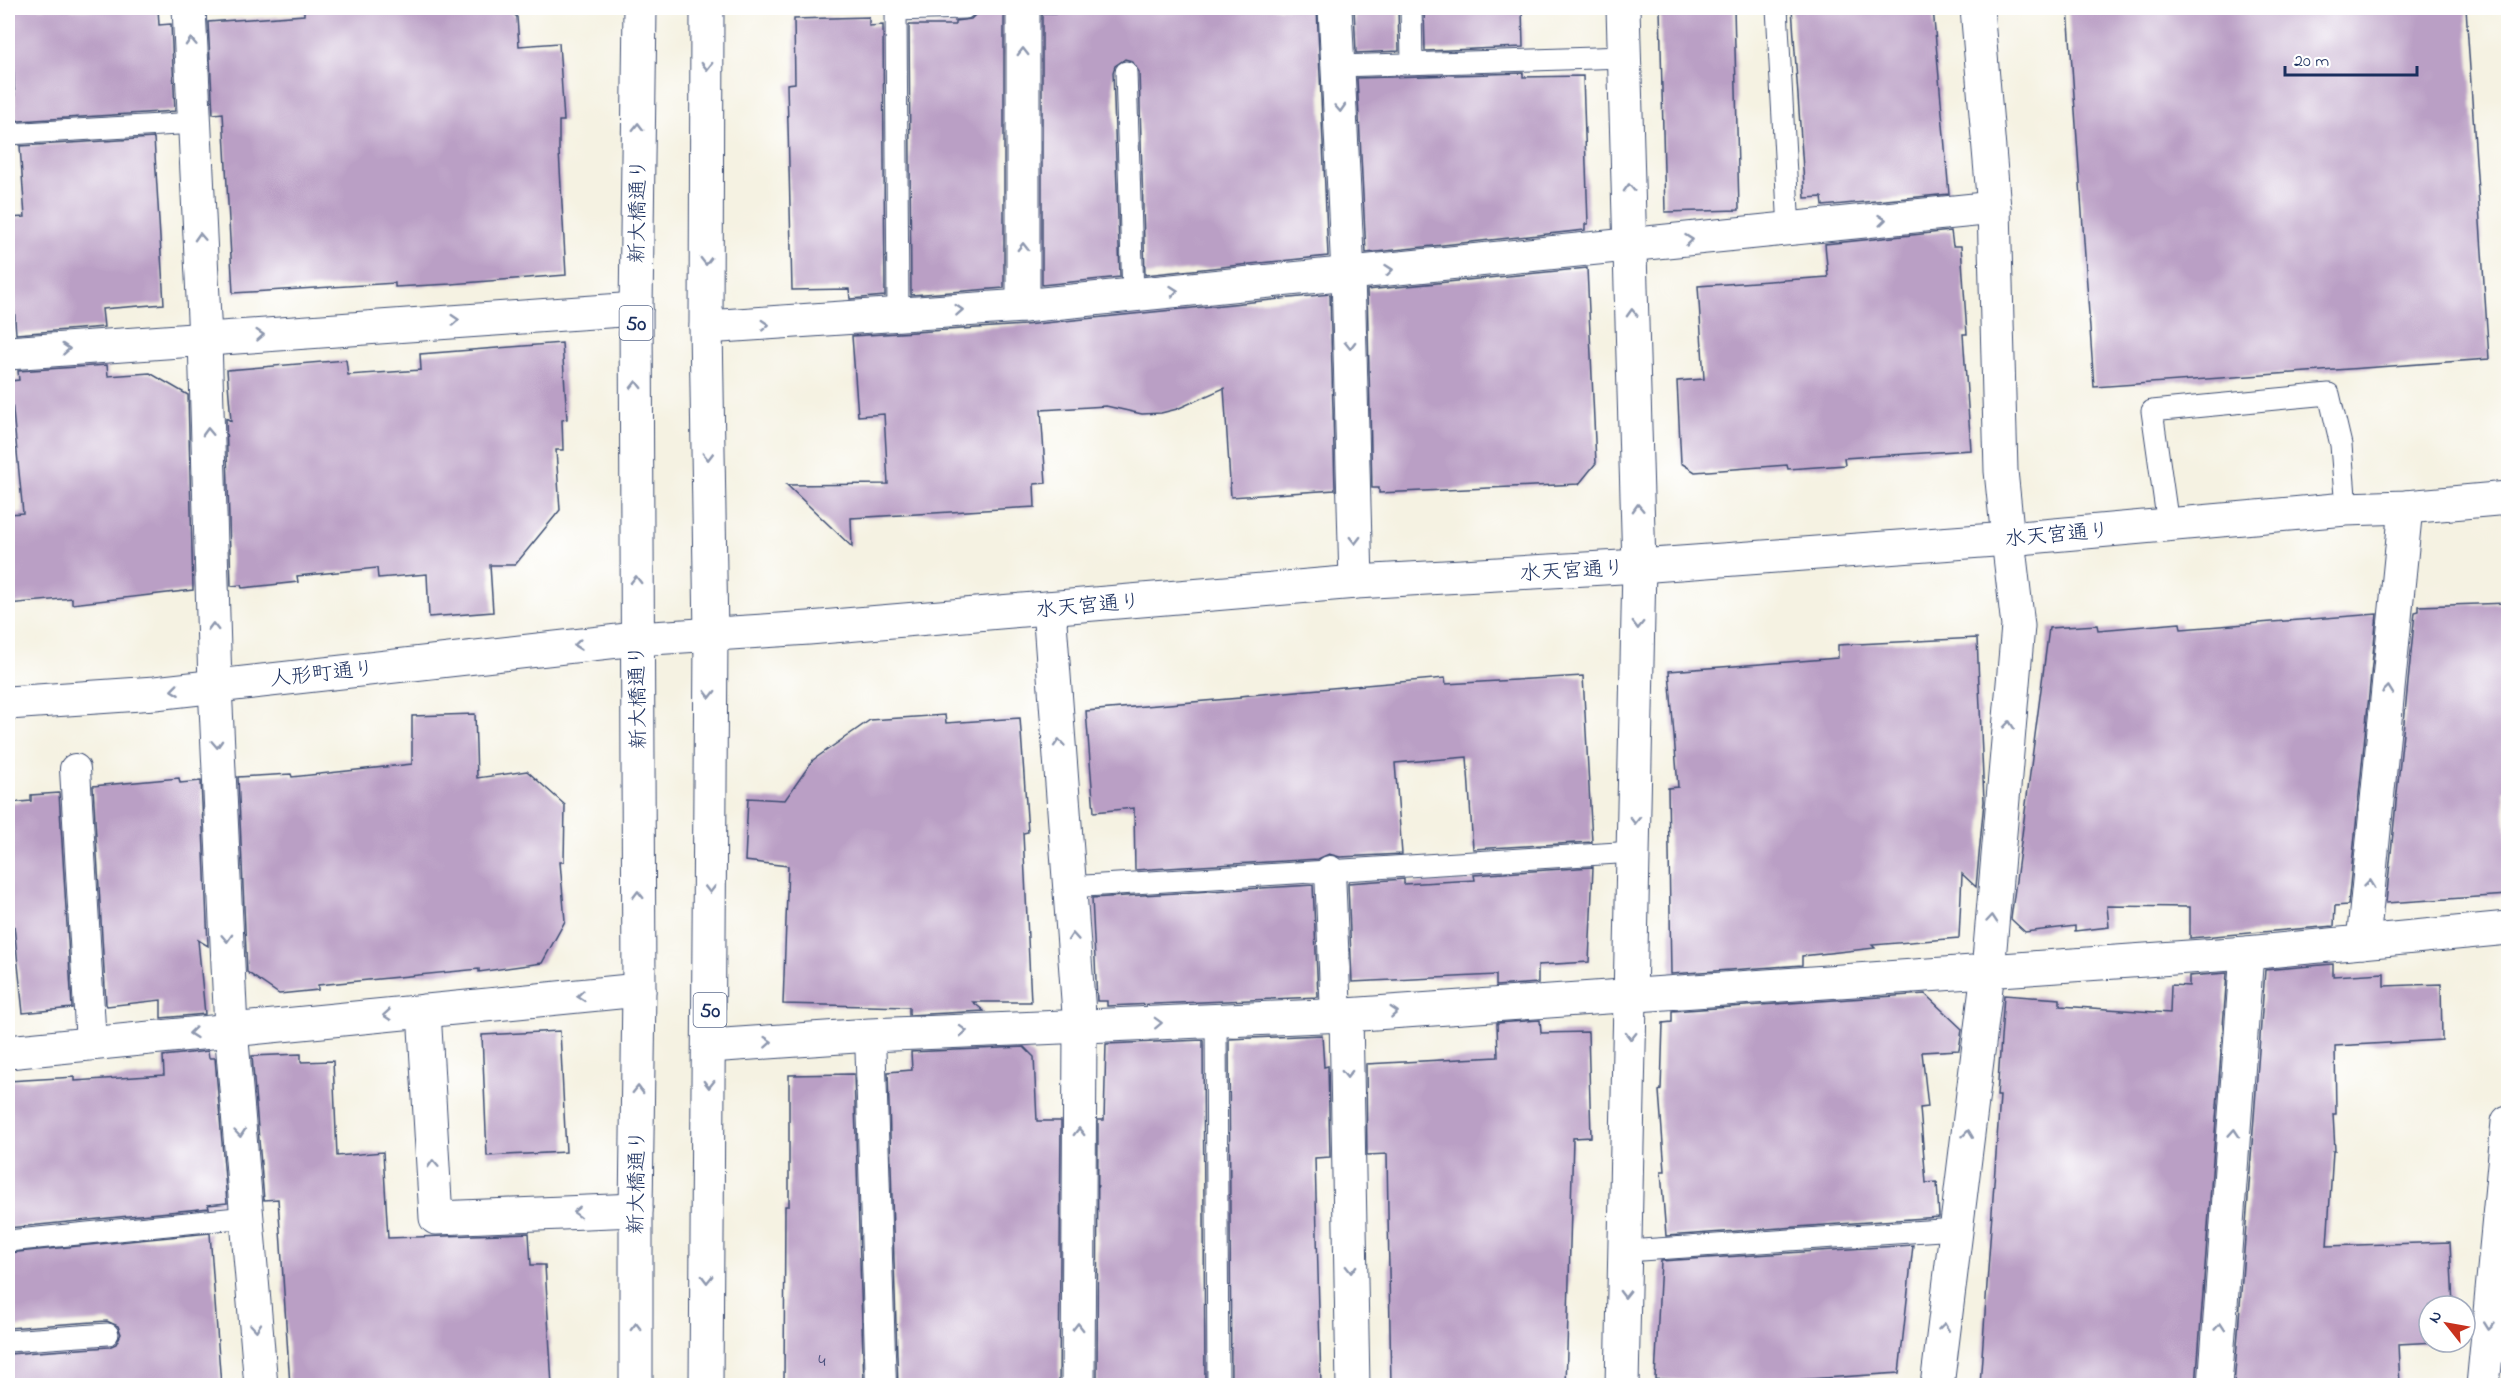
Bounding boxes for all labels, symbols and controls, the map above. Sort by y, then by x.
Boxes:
one-way arrow [184,38,197,47]
scale bar [2285,39,2417,77]
one-way arrow [1017,48,1029,57]
text: 20 m [2294,49,2329,75]
one-way arrow [701,61,713,70]
one-way arrow [1333,103,1346,112]
one-way arrow [632,123,645,132]
street label: 新大橋通り [623,158,655,264]
one-way arrow [1622,183,1635,192]
one-way arrow [1878,214,1887,227]
one-way arrow [194,232,207,241]
one-way arrow [1684,234,1693,247]
one-way arrow [1017,243,1029,252]
one-way arrow [700,256,712,265]
one-way arrow [1385,264,1394,277]
one-way arrow [1170,285,1179,298]
one-way arrow [955,304,964,317]
road number: 50 [620,306,652,340]
one-way arrow [1626,309,1639,318]
one-way arrow [450,314,459,327]
one-way arrow [760,318,769,331]
one-way arrow [256,329,265,342]
one-way arrow [1344,340,1356,349]
one-way arrow [61,343,70,356]
one-way arrow [630,381,642,390]
one-way arrow [202,427,214,436]
one-way arrow [702,451,714,460]
one-way arrow [1631,503,1644,512]
street label: 水天宮通り [2004,516,2111,556]
one-way arrow [1349,535,1361,544]
street label: 水天宮通り [1519,554,1625,590]
one-way arrow [630,576,642,585]
street label: 水天宮通り [1035,587,1142,627]
one-way arrow [1632,620,1644,629]
one-way arrow [207,622,220,631]
one-way arrow [573,638,582,651]
street label: 新大橋通り [623,644,655,750]
street label: 人形町通り [268,655,376,695]
one-way arrow [171,684,180,696]
one-way arrow [2381,685,2394,694]
one-way arrow [704,689,716,698]
one-way arrow [2002,720,2015,730]
one-way arrow [1053,738,1066,747]
one-way arrow [211,739,224,748]
one-way arrow [1628,815,1641,824]
one-way arrow [2362,879,2374,888]
one-way arrow [704,884,716,893]
one-way arrow [632,891,645,900]
one-way arrow [1985,915,1998,924]
one-way arrow [1067,933,1080,942]
one-way arrow [220,934,233,943]
one-way arrow [577,989,586,1002]
road number: 50 [694,993,726,1027]
one-way arrow [1390,1005,1399,1018]
one-way arrow [383,1008,392,1021]
one-way arrow [1153,1017,1162,1030]
one-way arrow [958,1025,967,1038]
one-way arrow [188,1027,198,1039]
one-way arrow [1624,1031,1637,1040]
one-way arrow [764,1035,773,1048]
one-way arrow [1341,1069,1353,1078]
one-way arrow [703,1079,715,1088]
one-way arrow [631,1086,644,1095]
one-way arrow [233,1128,246,1137]
one-way arrow [1073,1128,1085,1137]
one-way arrow [2227,1128,2240,1137]
street label: 新大橋通り [622,1129,654,1235]
one-way arrow [1961,1129,1974,1138]
one-way arrow [426,1160,439,1169]
one-way arrow [573,1205,582,1218]
one-way arrow [1345,1264,1357,1273]
one-way arrow [701,1274,713,1283]
one-way arrow [1618,1289,1631,1298]
north arrow [2417,1294,2477,1354]
text: N [2423,1306,2449,1328]
one-way arrow [2483,1322,2496,1331]
one-way arrow [249,1323,262,1332]
one-way arrow [630,1323,642,1332]
one-way arrow [1072,1323,1084,1332]
one-way arrow [1937,1323,1950,1332]
one-way arrow [2213,1323,2226,1332]
house number: 4 [818,1349,826,1375]

